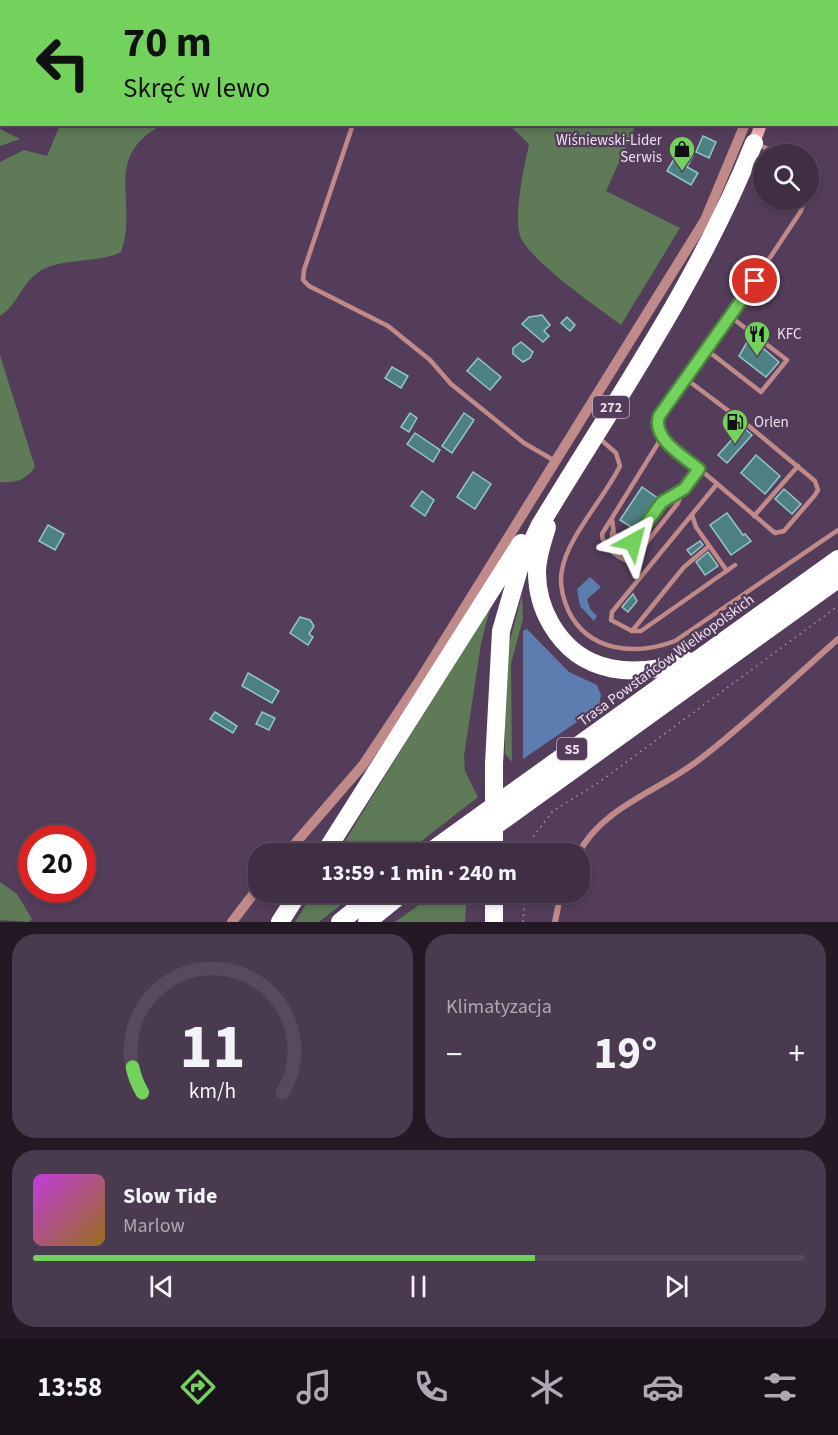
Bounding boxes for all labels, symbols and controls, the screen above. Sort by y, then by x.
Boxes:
text: 70 m [123,13,212,73]
icon: left [24,24,102,102]
text: Skręć w lewo [123,69,270,108]
place label: Wiśniewski-Lider Serwis [556,130,663,168]
shop icon: Wiśniewski-Lider Serwis [667,134,697,172]
map controls [753,144,819,210]
button: search [753,144,819,210]
pin [729,255,780,306]
icon: arrive [738,264,771,297]
restaurant icon: KFC [742,319,772,357]
place label: KFC [777,324,802,345]
road number: 272 [593,396,629,418]
fuel station icon: Orlen [720,407,750,445]
place label: Orlen [754,412,789,433]
position arrow [601,510,665,574]
street label: Trasa Powstańców Wielkopolskich [574,589,759,732]
road number: S5 [557,738,587,760]
speed limit sign: 20 [18,825,96,903]
text: 13:59 · 1 min · 240 m [321,857,517,889]
text: Klimatyzacja [446,993,552,1021]
text: 11 [180,1003,245,1092]
text: 19° [594,1022,657,1086]
text: − [446,1031,462,1078]
text: + [789,1031,805,1078]
text: km/h [189,1076,236,1107]
text: Slow Tide [123,1180,217,1212]
text: Marlow [123,1212,185,1240]
icon: previous [145,1270,178,1303]
icon: pause [402,1270,435,1303]
icon: next [660,1270,693,1303]
icon: directions [177,1366,219,1408]
icon: music [293,1366,335,1408]
icon: phone [410,1366,452,1408]
icon: climate [526,1366,568,1408]
icon: car [642,1366,684,1408]
icon: filters [759,1366,801,1408]
text: 13:58 [37,1368,102,1407]

